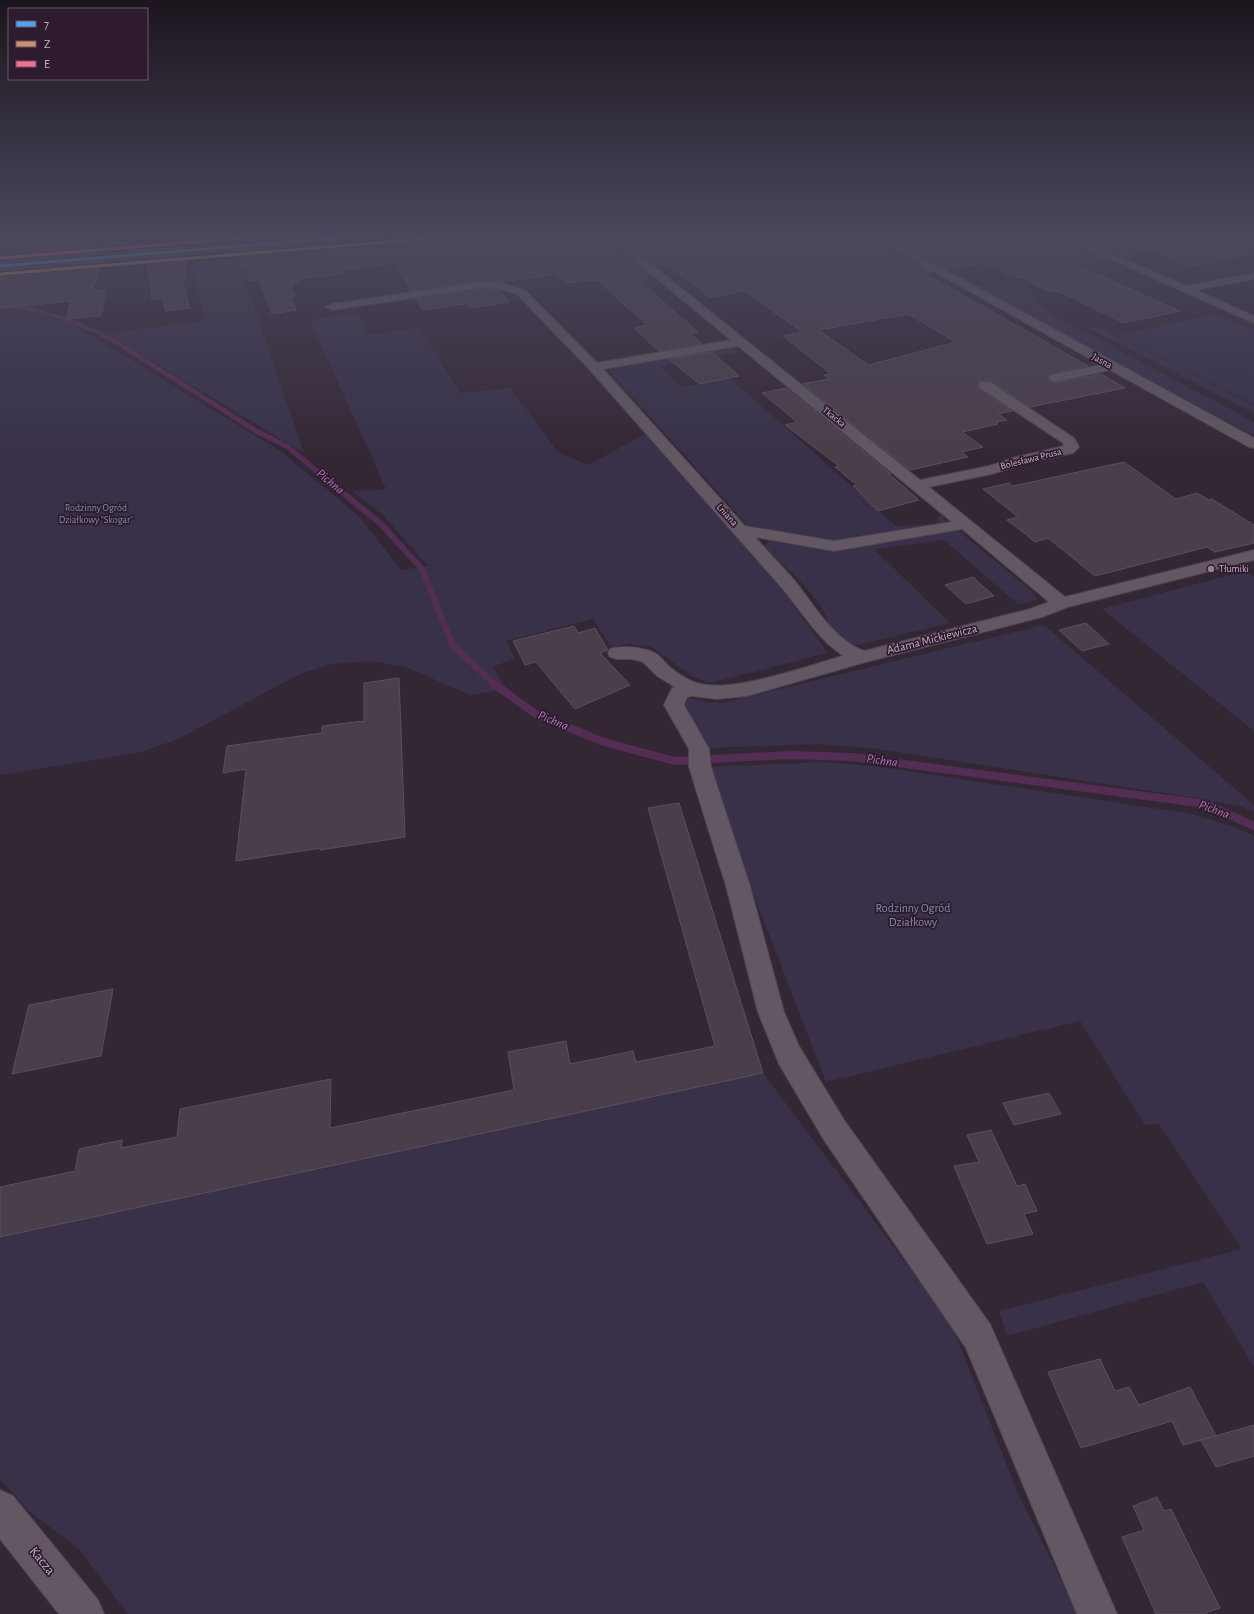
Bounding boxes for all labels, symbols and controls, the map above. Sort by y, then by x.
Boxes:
legend [8,8,148,80]
text: 7 [44,18,49,30]
text: Z [44,38,50,50]
text: E [44,58,50,70]
street label: Jasna [1090,352,1114,371]
street label: Tkacka [821,405,848,429]
street label: Bolesława Prusa [999,446,1063,471]
water label: Pichna [314,467,346,497]
street label: Lniana [715,502,740,528]
park label: Rodzinny Ogród Działkowy "Skogar" [59,503,133,525]
marker: Tłumiki [1206,564,1216,574]
place label: Tłumiki [1219,564,1249,574]
street label: Adama Mickiewicza [886,622,979,656]
water label: Pichna [536,709,570,733]
water label: Pichna [865,752,899,770]
water label: Pichna [1197,798,1231,822]
park label: Rodzinny Ogród Działkowy [876,902,950,929]
street label: Kacza [27,1544,58,1578]

